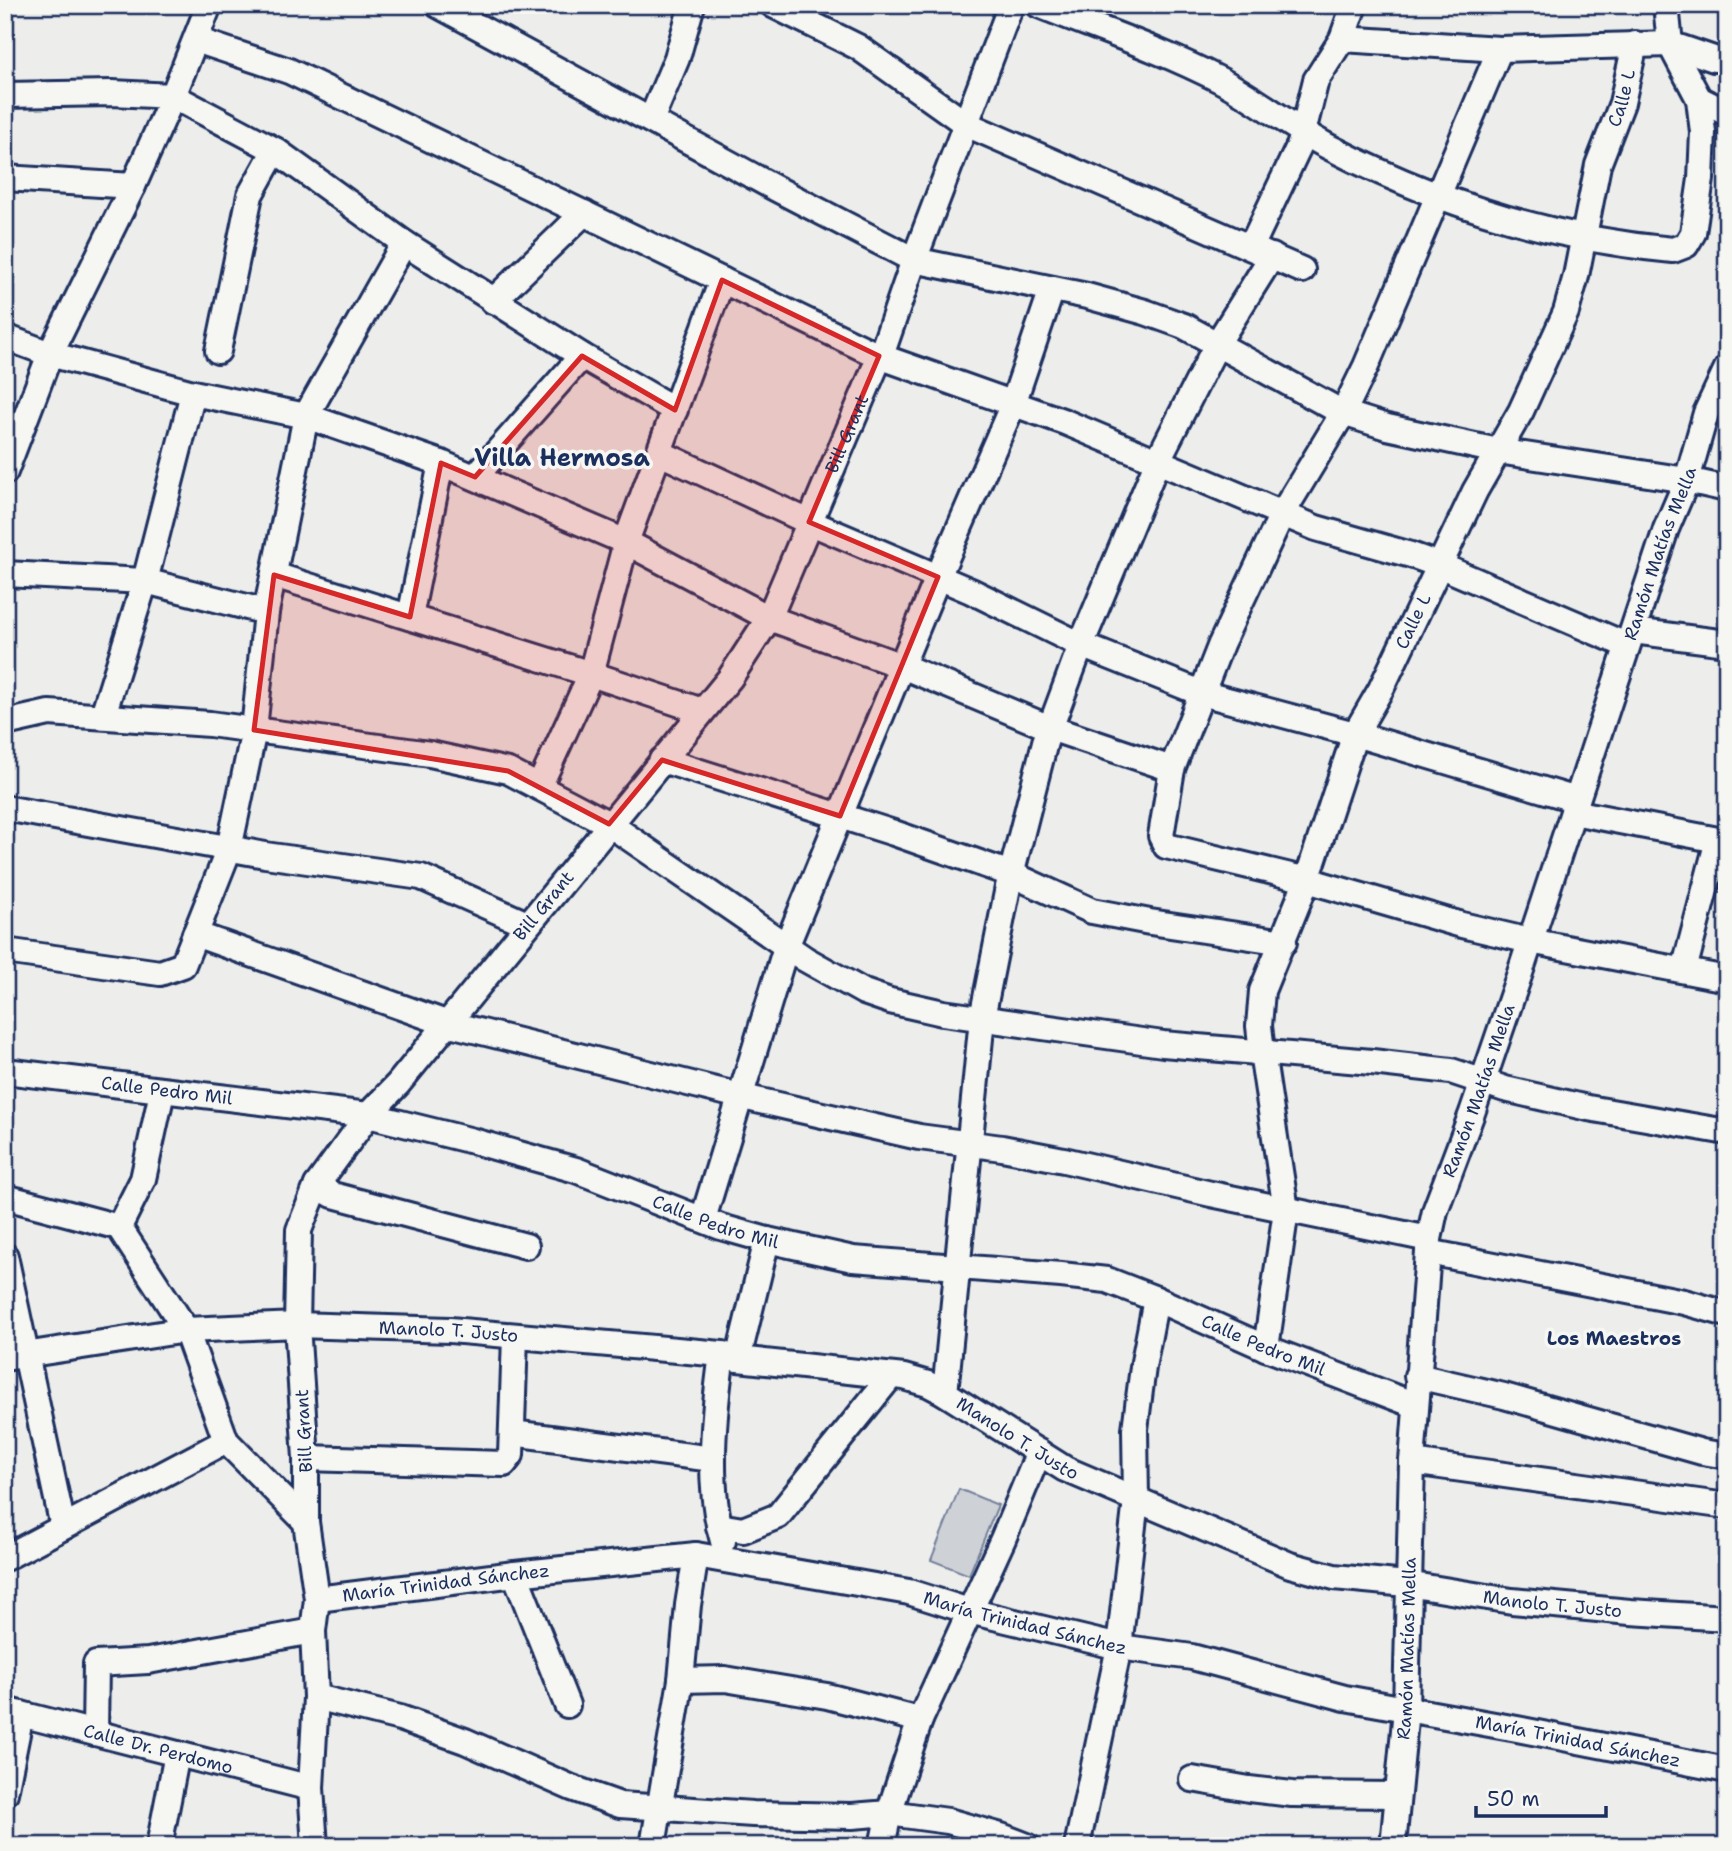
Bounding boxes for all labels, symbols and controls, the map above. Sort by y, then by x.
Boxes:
street label: Calle L [1602,67,1641,130]
street label: Bill Grant [820,391,874,477]
district label: Villa Hermosa [474,442,650,474]
street label: Ramón Matías Mella [1618,464,1702,643]
street label: Calle L [1390,589,1437,653]
street label: Bill Grant [508,866,579,946]
street label: Ramón Matías Mella [1437,1001,1521,1181]
street label: Calle Pedro Mil [100,1071,234,1111]
street label: Calle Pedro Mil [649,1189,782,1254]
street label: Calle Pedro Mil [1198,1309,1329,1382]
street label: Manolo T. Justo [378,1316,519,1348]
district label: Los Maestros [1547,1326,1681,1351]
street label: Bill Grant [290,1389,318,1473]
street label: Manolo T. Justo [952,1391,1082,1485]
street label: Ramón Matías Mella [1391,1557,1422,1741]
street label: María Trinidad Sánchez [341,1558,551,1608]
street label: Manolo T. Justo [1481,1584,1623,1623]
street label: María Trinidad Sánchez [921,1585,1128,1660]
street label: María Trinidad Sánchez [1473,1710,1683,1773]
street label: Calle Dr. Perdomo [81,1718,235,1780]
scale bar [1476,1774,1606,1818]
text: 50 m [1487,1785,1540,1813]

